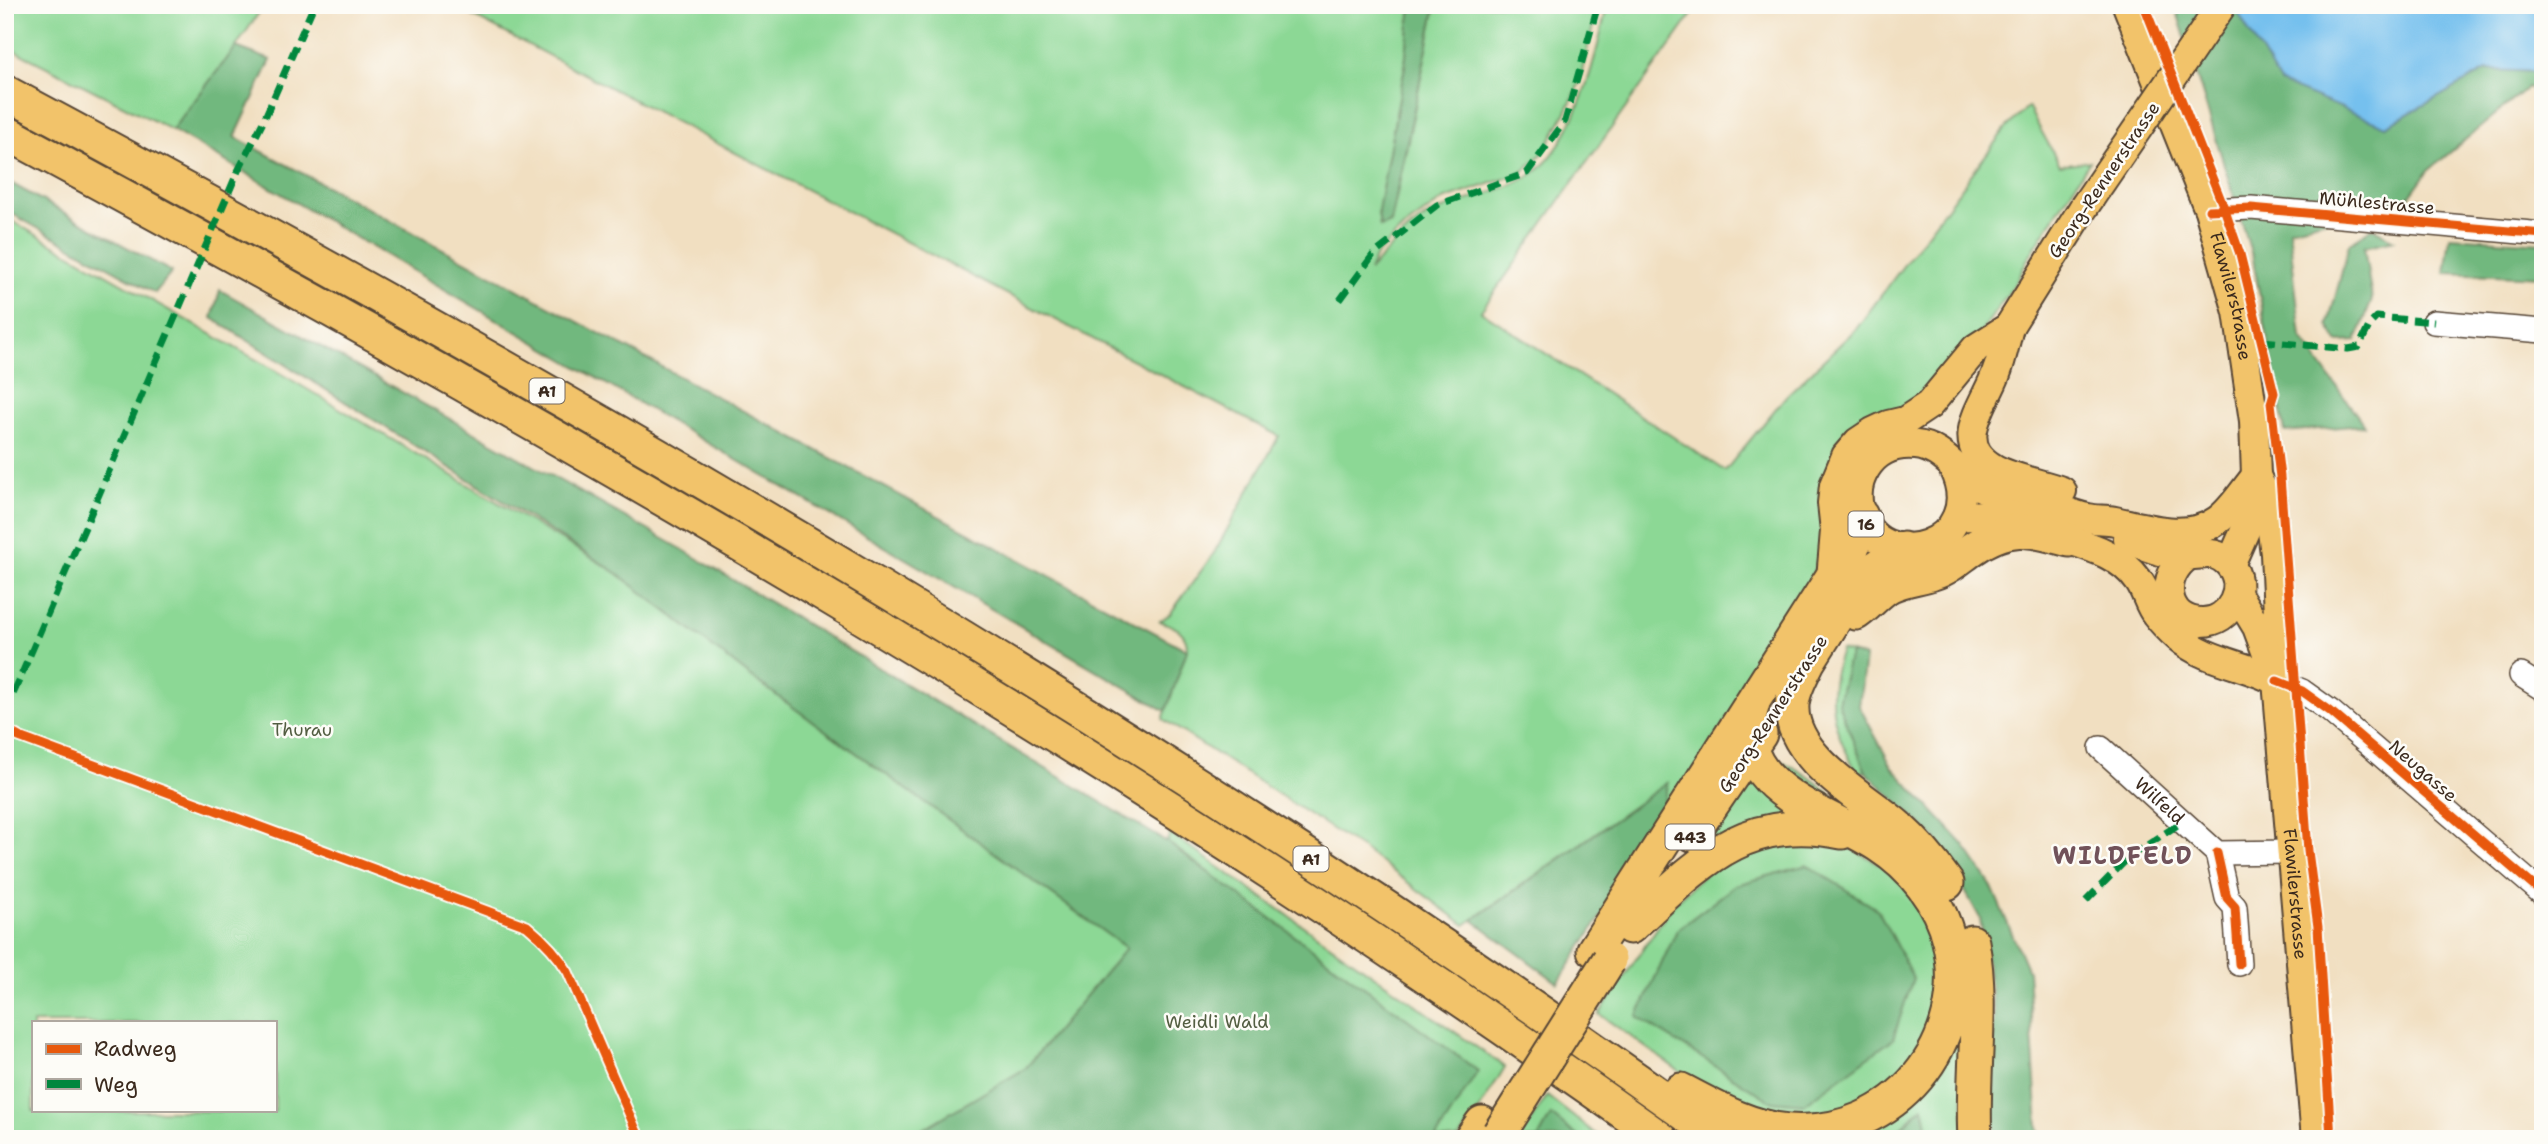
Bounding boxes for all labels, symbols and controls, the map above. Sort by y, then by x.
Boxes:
street label: Georg-Rennerstrasse [2043,97,2165,263]
street label: Mühlestrasse [2318,186,2436,220]
street label: Flawilerstrasse [2204,229,2257,362]
road number: A1 [530,378,564,404]
road number: 16 [1848,512,1884,537]
street label: Georg-Rennerstrasse [1713,630,1833,798]
park label: Thurau [272,718,332,742]
street label: Neugasse [2384,735,2462,807]
street label: Wilfeld [2129,772,2190,830]
road number: 443 [1666,824,1714,850]
street label: Flawilerstrasse [2278,828,2313,961]
district label: WILDFELD [2052,840,2194,872]
road number: A1 [1294,846,1328,872]
park label: Weidli Wald [1165,1010,1269,1034]
legend [32,1021,276,1112]
text: Radweg [94,1035,177,1063]
text: Weg [94,1071,138,1099]

